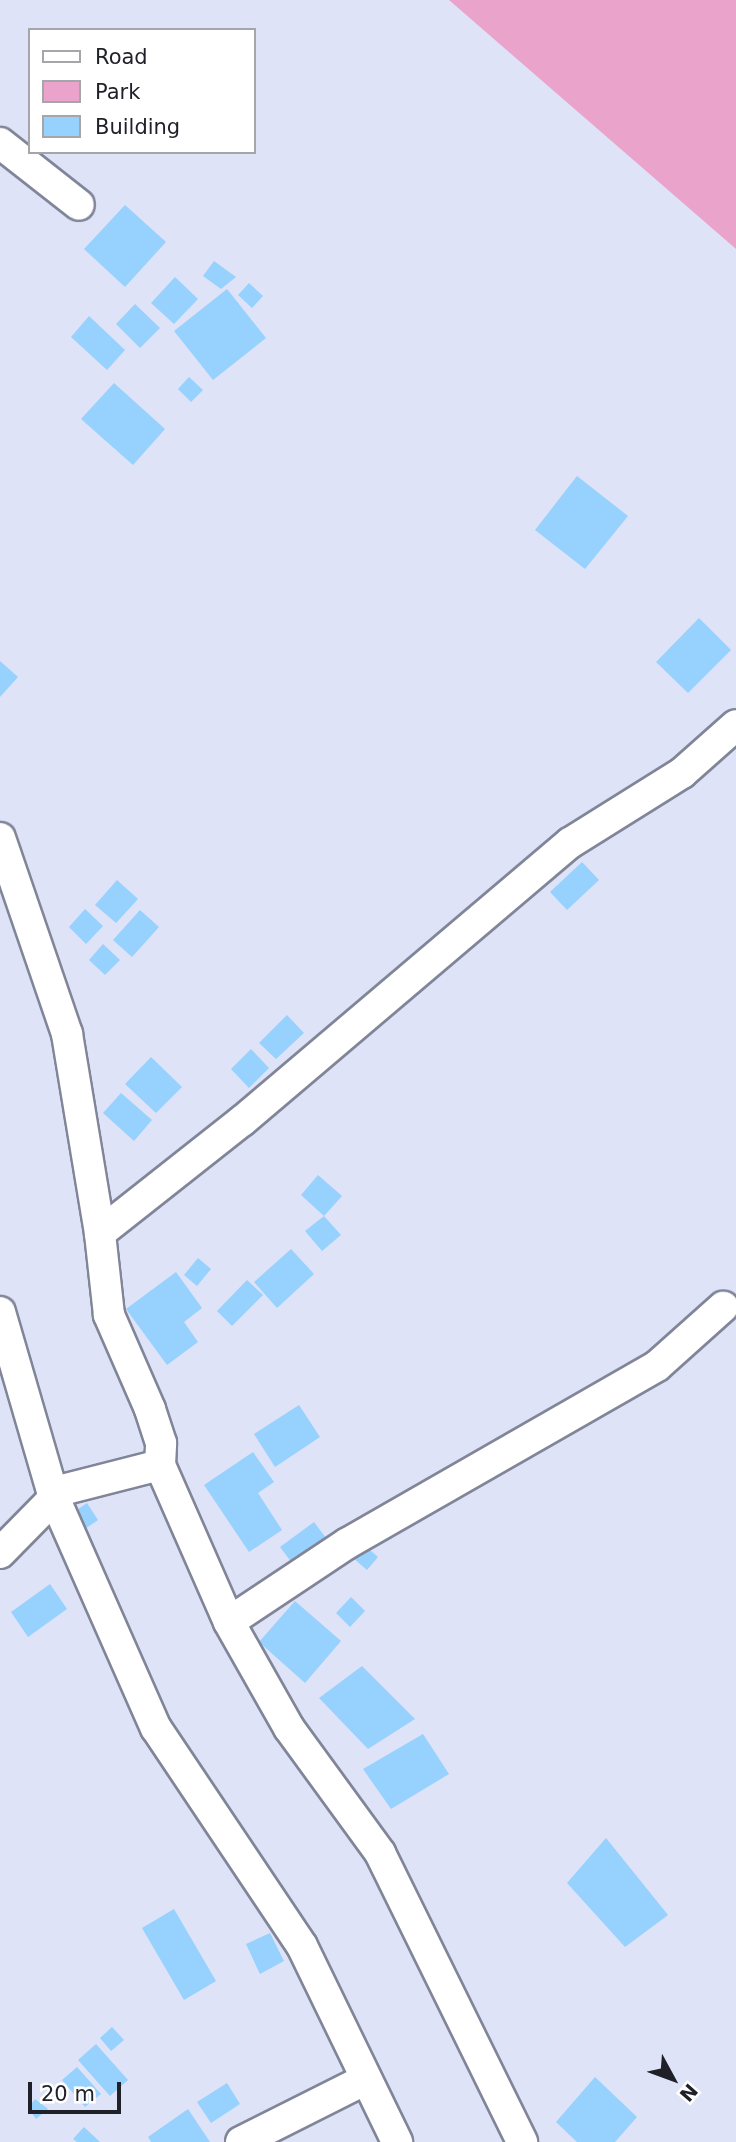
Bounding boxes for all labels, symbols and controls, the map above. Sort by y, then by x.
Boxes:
legend [28,28,256,154]
text: Road [95,45,148,69]
text: Park [95,80,140,104]
text: Building [95,115,180,139]
north arrow [638,2044,708,2114]
scale bar [32,2068,124,2112]
text: N [675,2080,702,2106]
text: 20 m [41,2082,95,2106]

